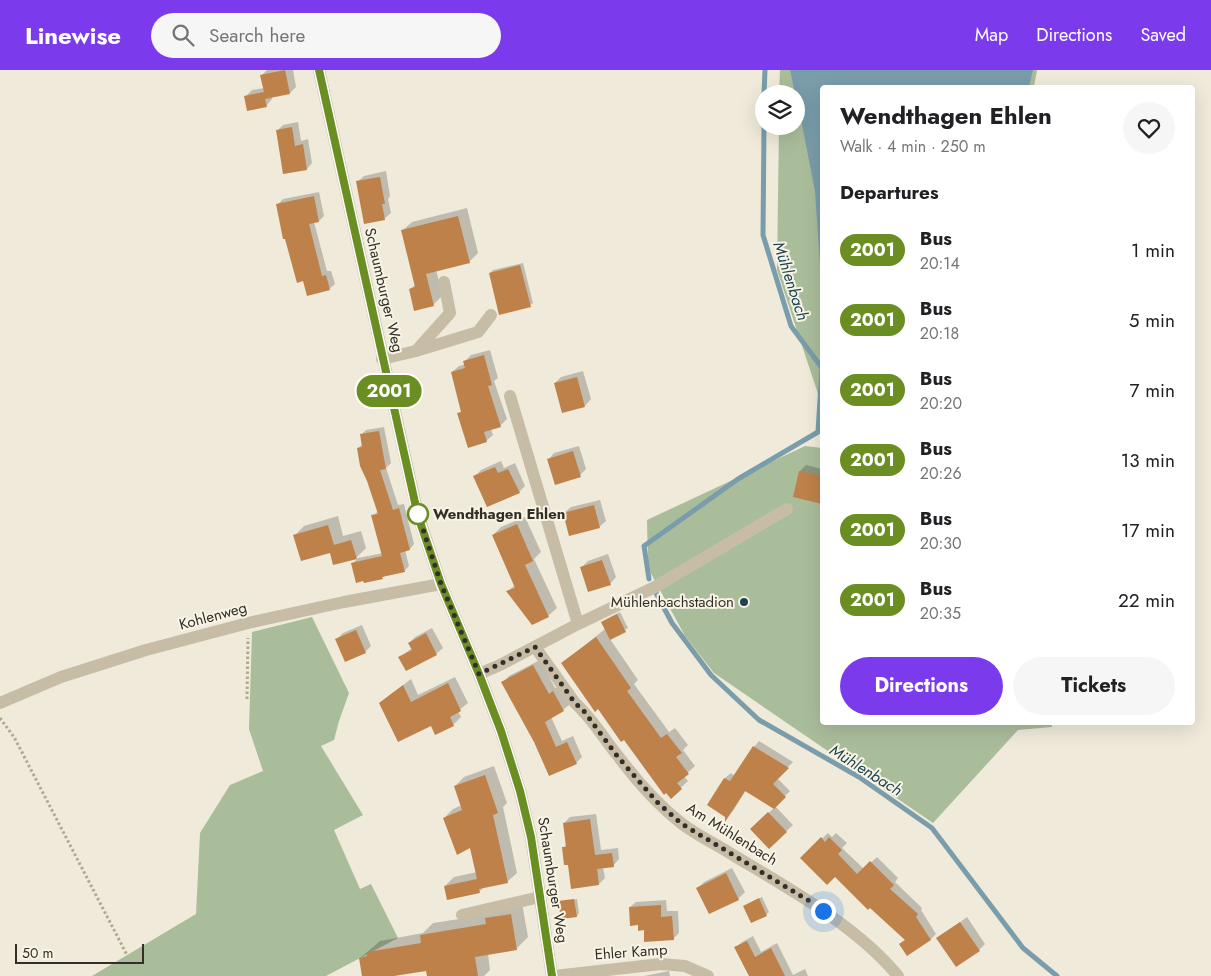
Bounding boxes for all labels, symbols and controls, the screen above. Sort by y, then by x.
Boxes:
search box [151,13,501,58]
text: Linewise [25,18,121,53]
icon: search [169,21,197,49]
text: Search here [209,22,305,49]
text: Map [975,22,1008,48]
text: Directions [1036,22,1112,48]
text: Saved [1140,22,1186,48]
map controls [755,85,805,135]
button: layers [755,85,805,135]
text: Wendthagen Ehlen [840,98,1052,133]
button: heart [1123,102,1175,154]
text: Walk · 4 min · 250 m [840,135,986,158]
text: Departures [840,179,939,206]
text: Bus [920,225,952,252]
street label: Schaumburger Weg [359,226,409,354]
text: 2001 [850,237,895,263]
text: 1 min [1131,237,1175,264]
water label: Mühlenbach [767,239,815,323]
text: 20:14 [920,252,960,275]
text: Bus [920,295,952,322]
text: 2001 [850,307,895,333]
text: 5 min [1129,307,1175,334]
text: 20:18 [920,322,959,345]
text: Bus [920,365,952,392]
line badge: 2001 [354,375,424,407]
text: 2001 [850,377,895,403]
text: 7 min [1130,377,1175,404]
text: 2001 [367,378,411,404]
text: 20:20 [920,392,962,415]
text: Bus [920,435,952,462]
text: 2001 [850,447,895,473]
text: 13 min [1121,447,1175,474]
text: 20:26 [920,462,962,485]
marker: Wendthagen Ehlen [407,503,429,525]
place label: Wendthagen Ehlen [433,503,565,525]
text: Bus [920,505,952,532]
text: 2001 [850,517,895,543]
text: 17 min [1121,517,1175,544]
text: 20:30 [920,532,962,555]
text: Bus [920,575,952,602]
text: 2001 [850,587,895,613]
text: 22 min [1118,587,1175,614]
place label: Mühlenbachstadion [611,591,734,613]
street label: Kohlenweg [177,596,249,636]
marker: Mühlenbachstadion [738,596,750,608]
text: 20:35 [920,602,961,625]
button: Directions [840,657,1003,715]
button: Tickets [1013,657,1175,715]
water label: Mühlenbach [825,739,907,801]
street label: Am Mühlenbach [682,797,782,871]
street label: Schaumburger Weg [532,815,574,945]
your location [811,899,836,924]
street label: Ehler Kamp [594,938,669,966]
scale bar [15,941,144,964]
text: 50 m [22,943,53,963]

